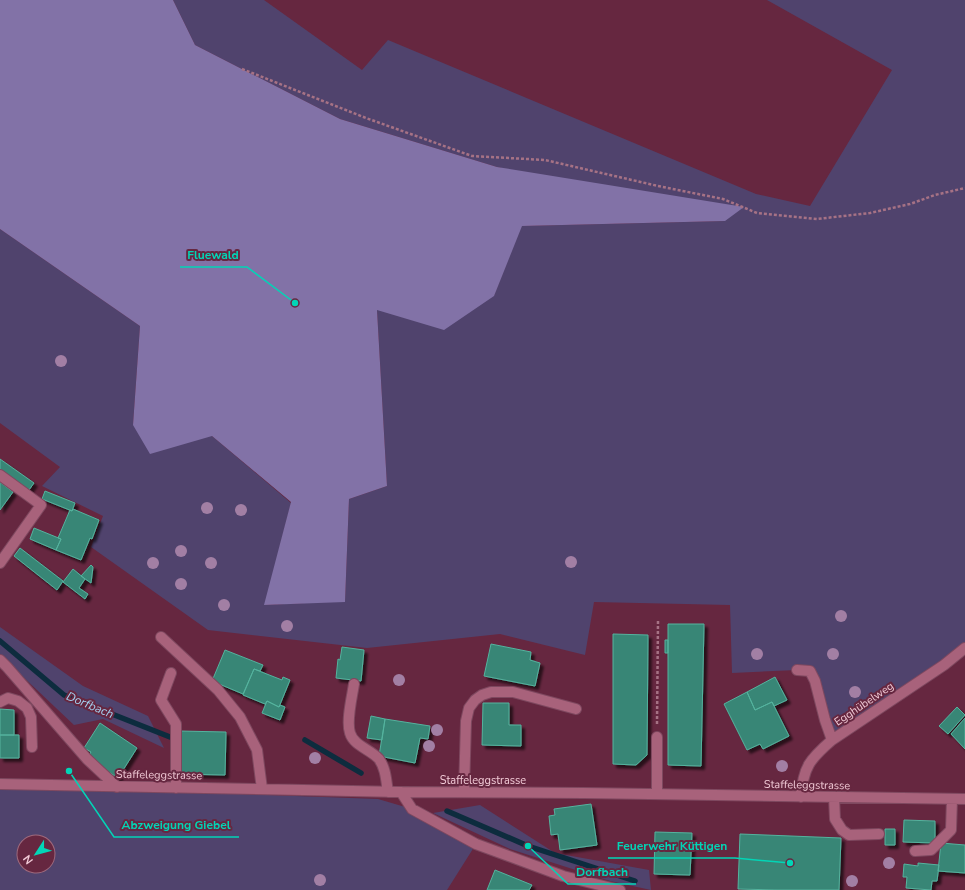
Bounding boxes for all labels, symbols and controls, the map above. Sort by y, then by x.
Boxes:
callout: Fluewald [180,243,247,267]
text: Fluewald [187,247,239,263]
street label: Egghübelweg [831,679,897,729]
water label: Dorfbach [64,688,116,722]
street label: Staffeleggstrasse [116,767,202,783]
street label: Staffeleggstrasse [440,773,526,788]
street label: Staffeleggstrasse [764,777,850,793]
callout: Abzweigung Giebel [114,813,239,837]
text: Abzweigung Giebel [122,817,231,833]
north arrow [16,834,56,874]
callout: Feuerwehr Küttigen [608,834,735,858]
text: Feuerwehr Küttigen [617,838,727,854]
text: N [20,852,37,867]
callout: Dorfbach [568,860,636,884]
text: Dorfbach [576,864,628,880]

